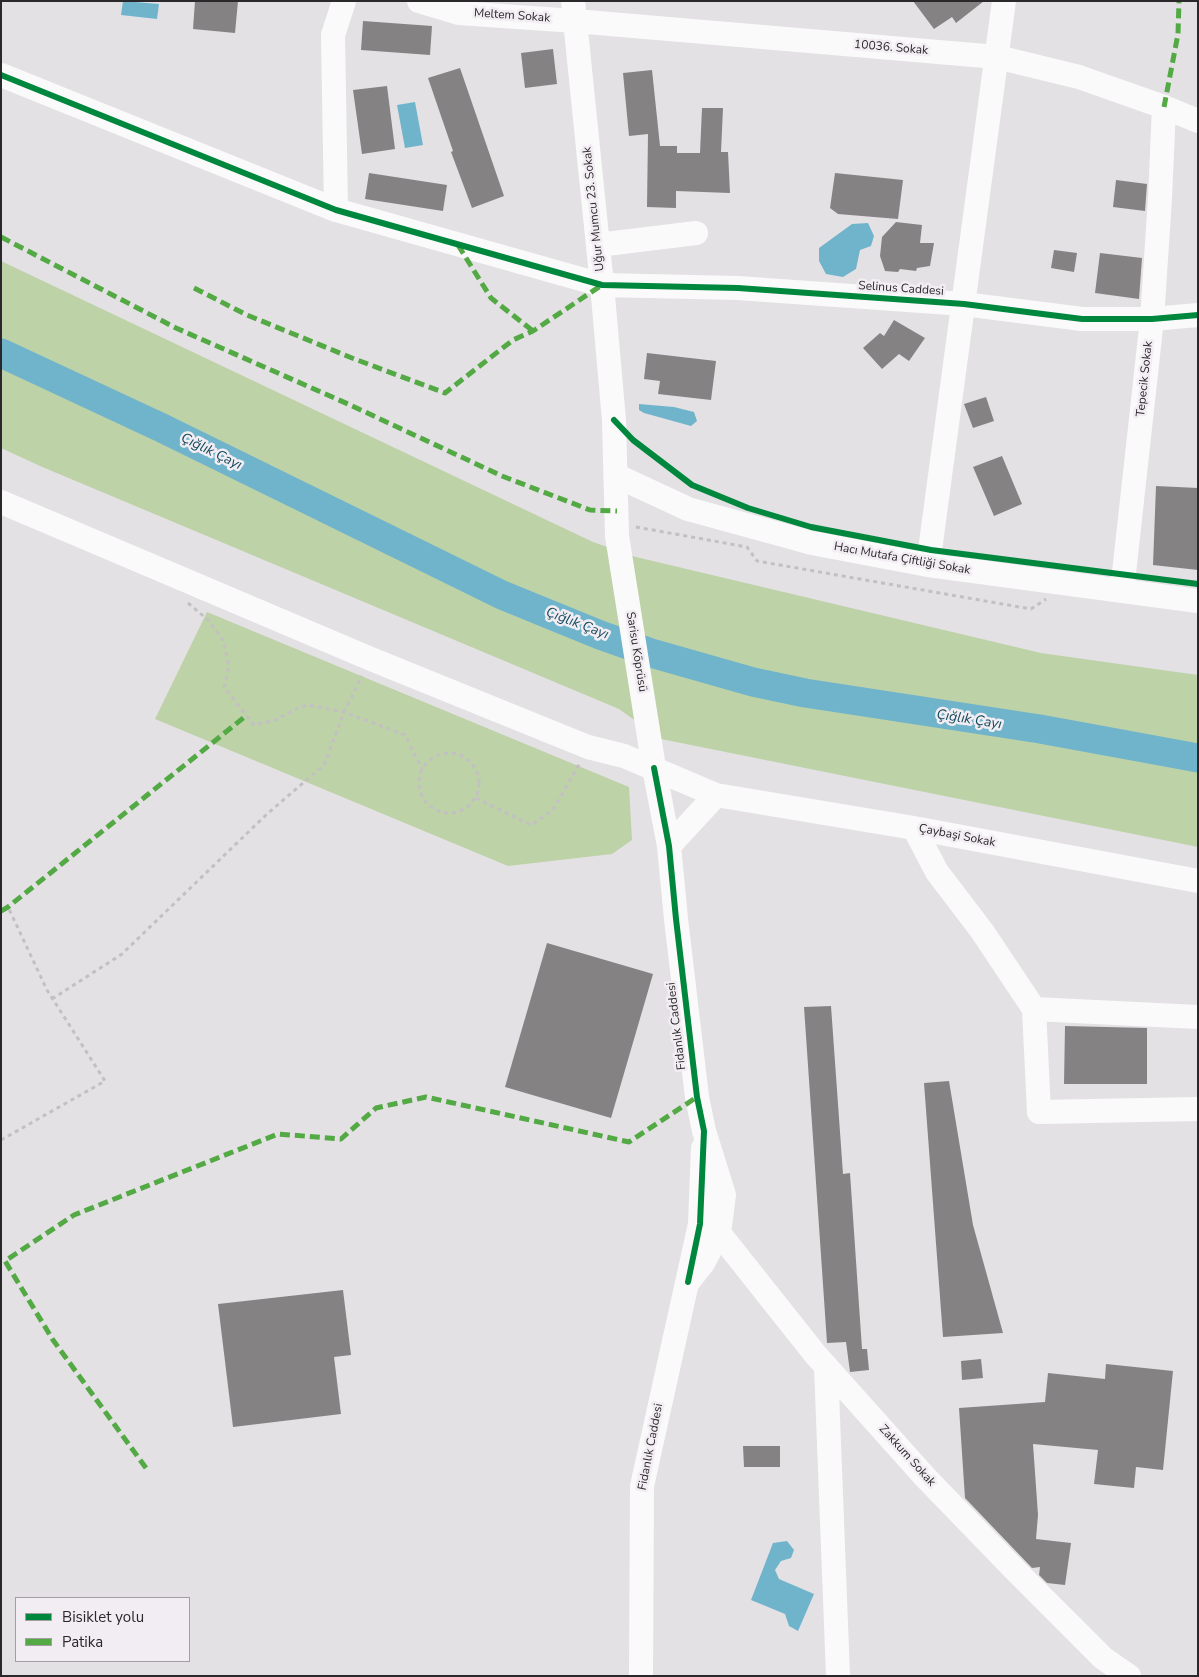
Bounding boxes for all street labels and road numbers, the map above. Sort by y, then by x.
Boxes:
street label: Meltem Sokak [473,6,551,26]
street label: 10036. Sokak [853,38,929,58]
street label: Uğur Mumcu 23. Sokak [580,146,608,272]
street label: Selinus Caddesi [858,279,944,299]
street label: Tepecik Sokak [1134,341,1156,417]
street label: Hacı Mutafa Çiftliği Sokak [833,540,971,578]
street label: Sarisu Kōprüsü [623,611,649,693]
street label: Çaybaşi Sokak [917,822,997,850]
street label: Fidanlık Caddesi [664,981,690,1071]
street label: Fidanlık Caddesi [636,1402,666,1492]
street label: Zakkum Sokak [876,1422,938,1490]

